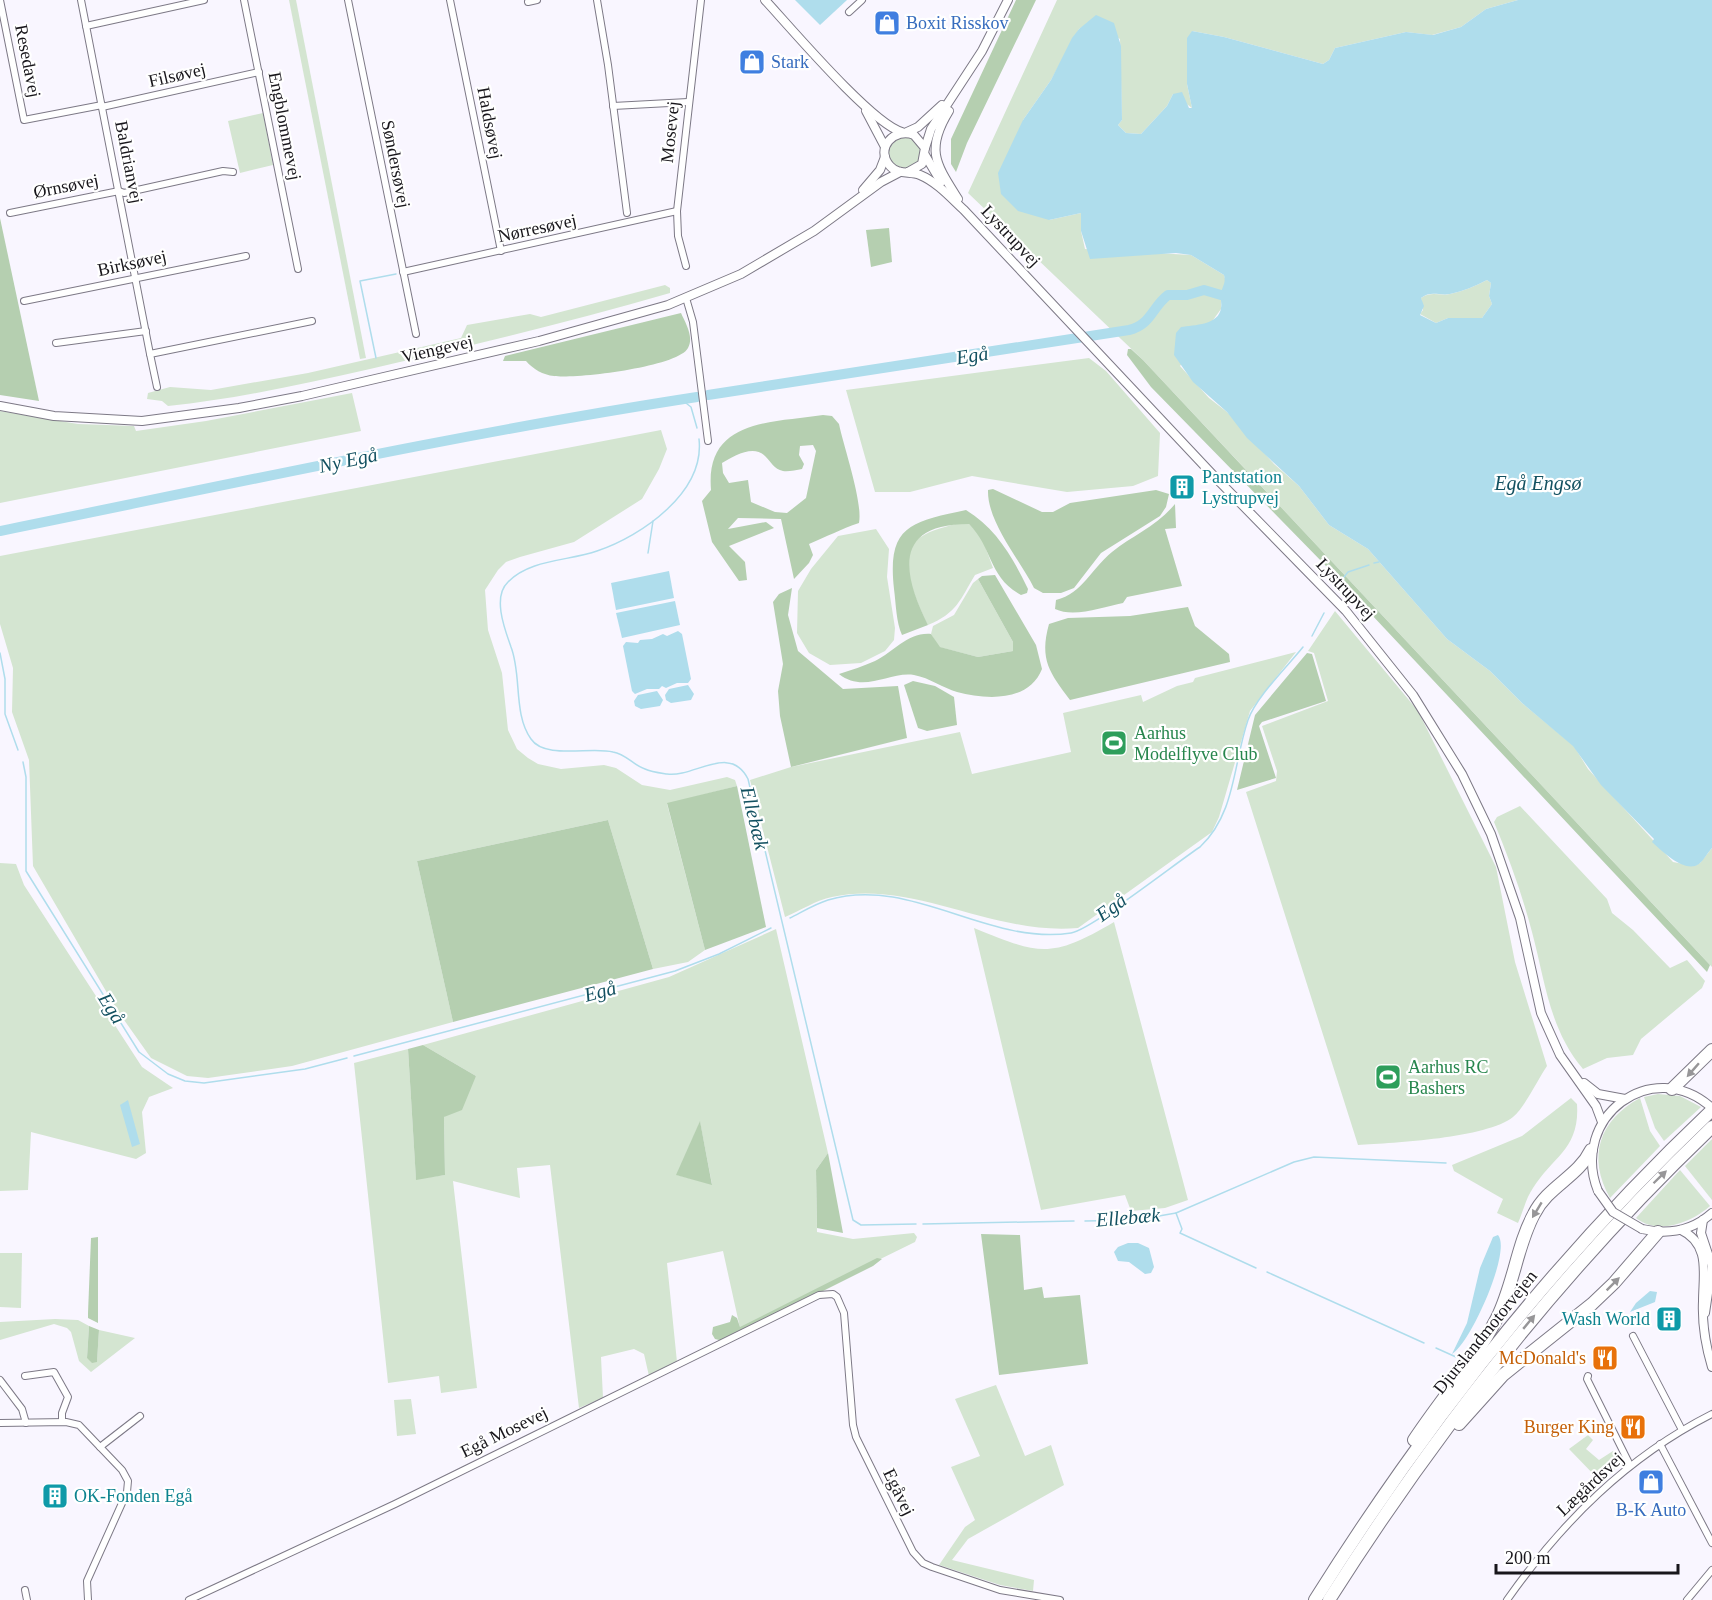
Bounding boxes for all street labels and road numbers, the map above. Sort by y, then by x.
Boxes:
street label: Resedavej [11,23,45,99]
street label: Filsøvej [146,59,208,91]
street label: Engblommevej [265,70,305,182]
street label: Haldsøvej [473,85,507,161]
street label: Mosevej [657,100,683,164]
street label: Søndersøvej [378,118,414,210]
street label: Baldrianvej [111,119,147,205]
street label: Ørnsøvej [32,170,100,202]
street label: Lystrupvej [977,201,1045,271]
street label: Nørresøvej [496,210,578,246]
street label: Birksøvej [96,246,168,280]
street label: Viengevej [399,331,475,367]
street label: Lystrupvej [1312,554,1380,624]
street label: Djurslandmotorvejen [1429,1266,1541,1398]
street label: Egå Mosevej [457,1402,551,1462]
street label: Lægårdsvej [1552,1448,1628,1520]
street label: Egåvej [879,1465,919,1519]

